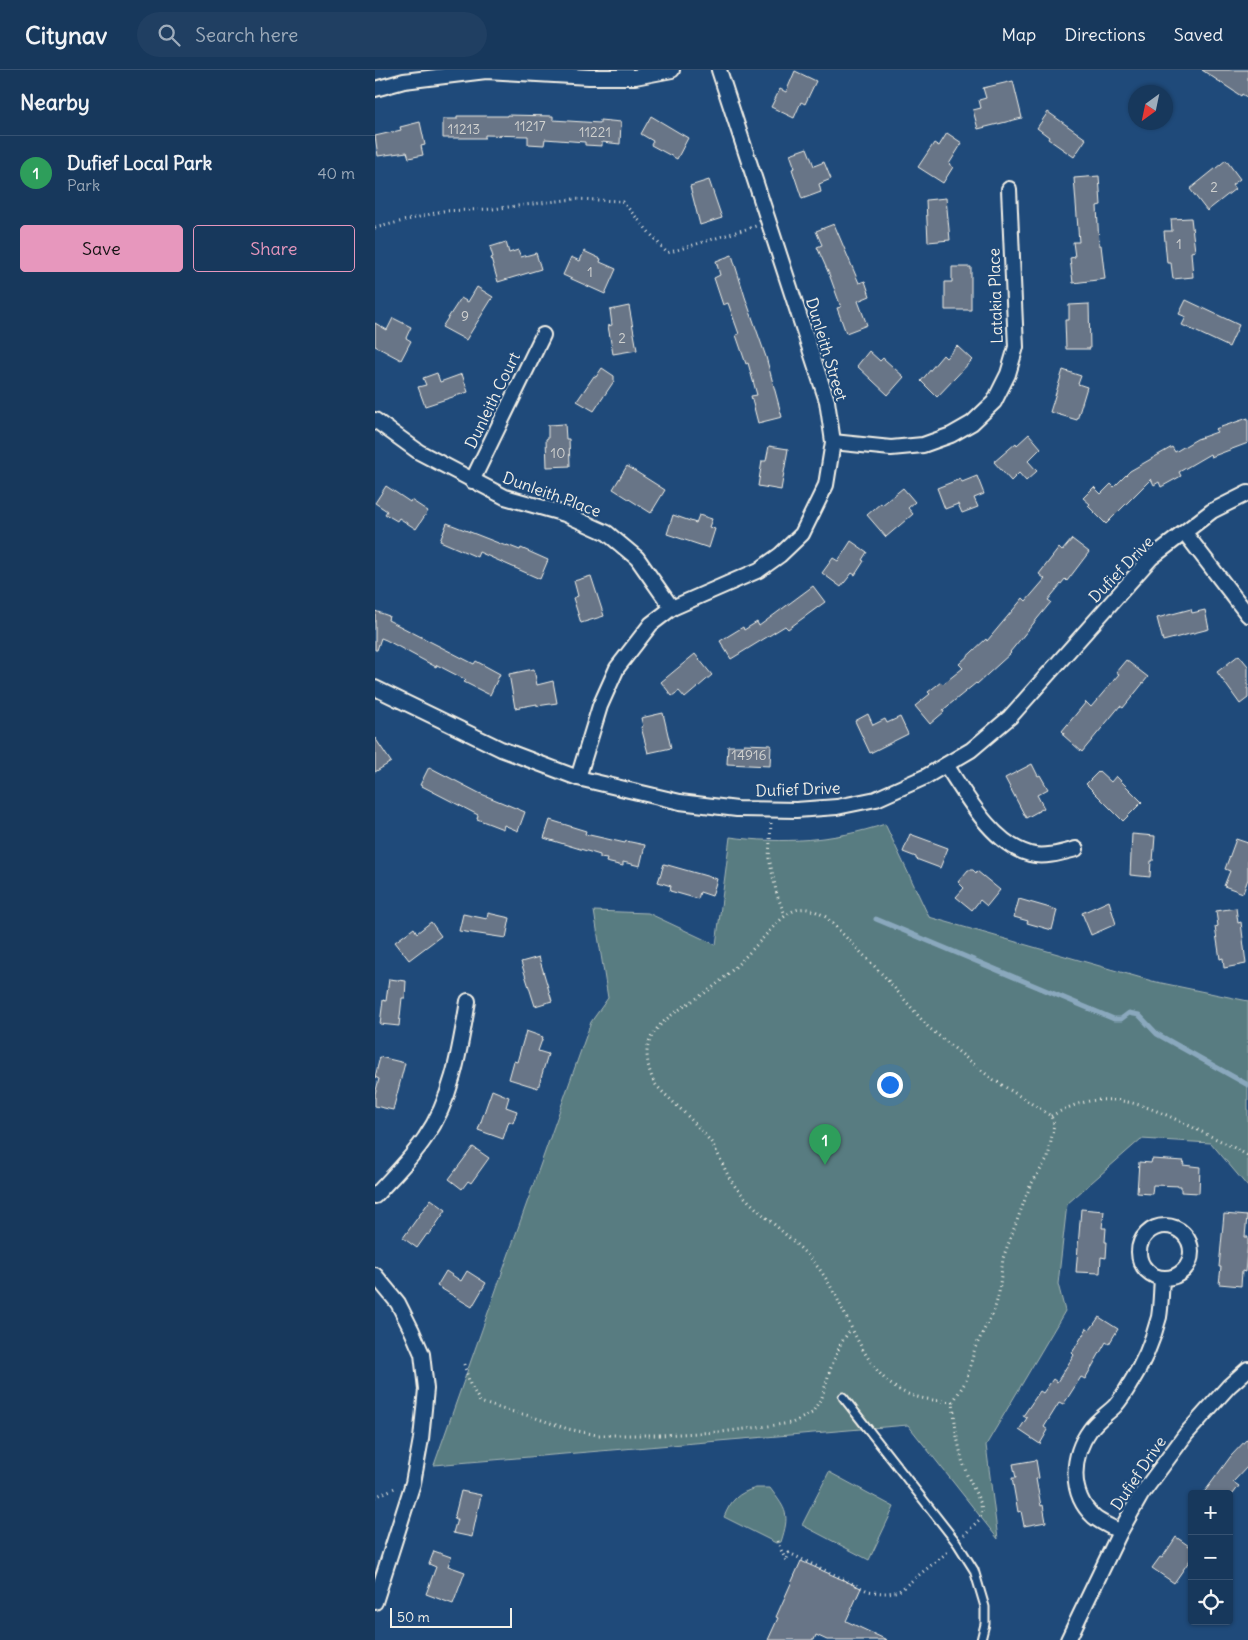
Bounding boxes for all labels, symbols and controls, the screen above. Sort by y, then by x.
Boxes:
search box [137,12,487,57]
text: Citynav [25,20,107,50]
icon: search [155,21,183,49]
text: Search here [195,23,298,47]
text: Map [1001,23,1036,46]
text: Directions [1064,23,1146,46]
text: Saved [1174,23,1223,46]
north arrow [1128,85,1173,130]
text: Nearby [20,89,90,116]
house number: 11217 [514,117,546,135]
house number: 11213 [448,120,480,138]
house number: 11221 [579,123,611,141]
text: Dufief Local Park [67,151,212,175]
text: 1 [33,163,39,183]
text: 40 m [317,163,355,183]
text: Park [67,175,100,195]
house number: 2 [1210,178,1218,196]
button: Save [20,225,183,272]
button: Share [193,225,355,272]
house number: 1 [1176,235,1182,253]
street label: Latakia Place [983,248,1007,344]
house number: 1 [587,263,593,281]
street label: Dunleith Street [802,295,852,404]
house number: 9 [461,307,469,325]
house number: 2 [618,329,626,347]
street label: Dunleith Court [460,348,524,451]
house number: 10 [551,444,565,462]
street label: Dunleith Place [500,467,604,521]
street label: Dufief Drive [1084,531,1158,607]
house number: 14916 [731,746,767,764]
street label: Dufief Drive [755,778,841,800]
your location [877,1072,903,1098]
pin: 1 [809,1124,841,1165]
street label: Dufief Drive [1106,1432,1170,1514]
map controls [1188,1490,1233,1625]
button: + [1188,1490,1233,1535]
button: − [1188,1535,1233,1580]
button: locate [1188,1580,1233,1625]
scale bar [390,1605,513,1628]
text: 50 m [397,1608,430,1626]

